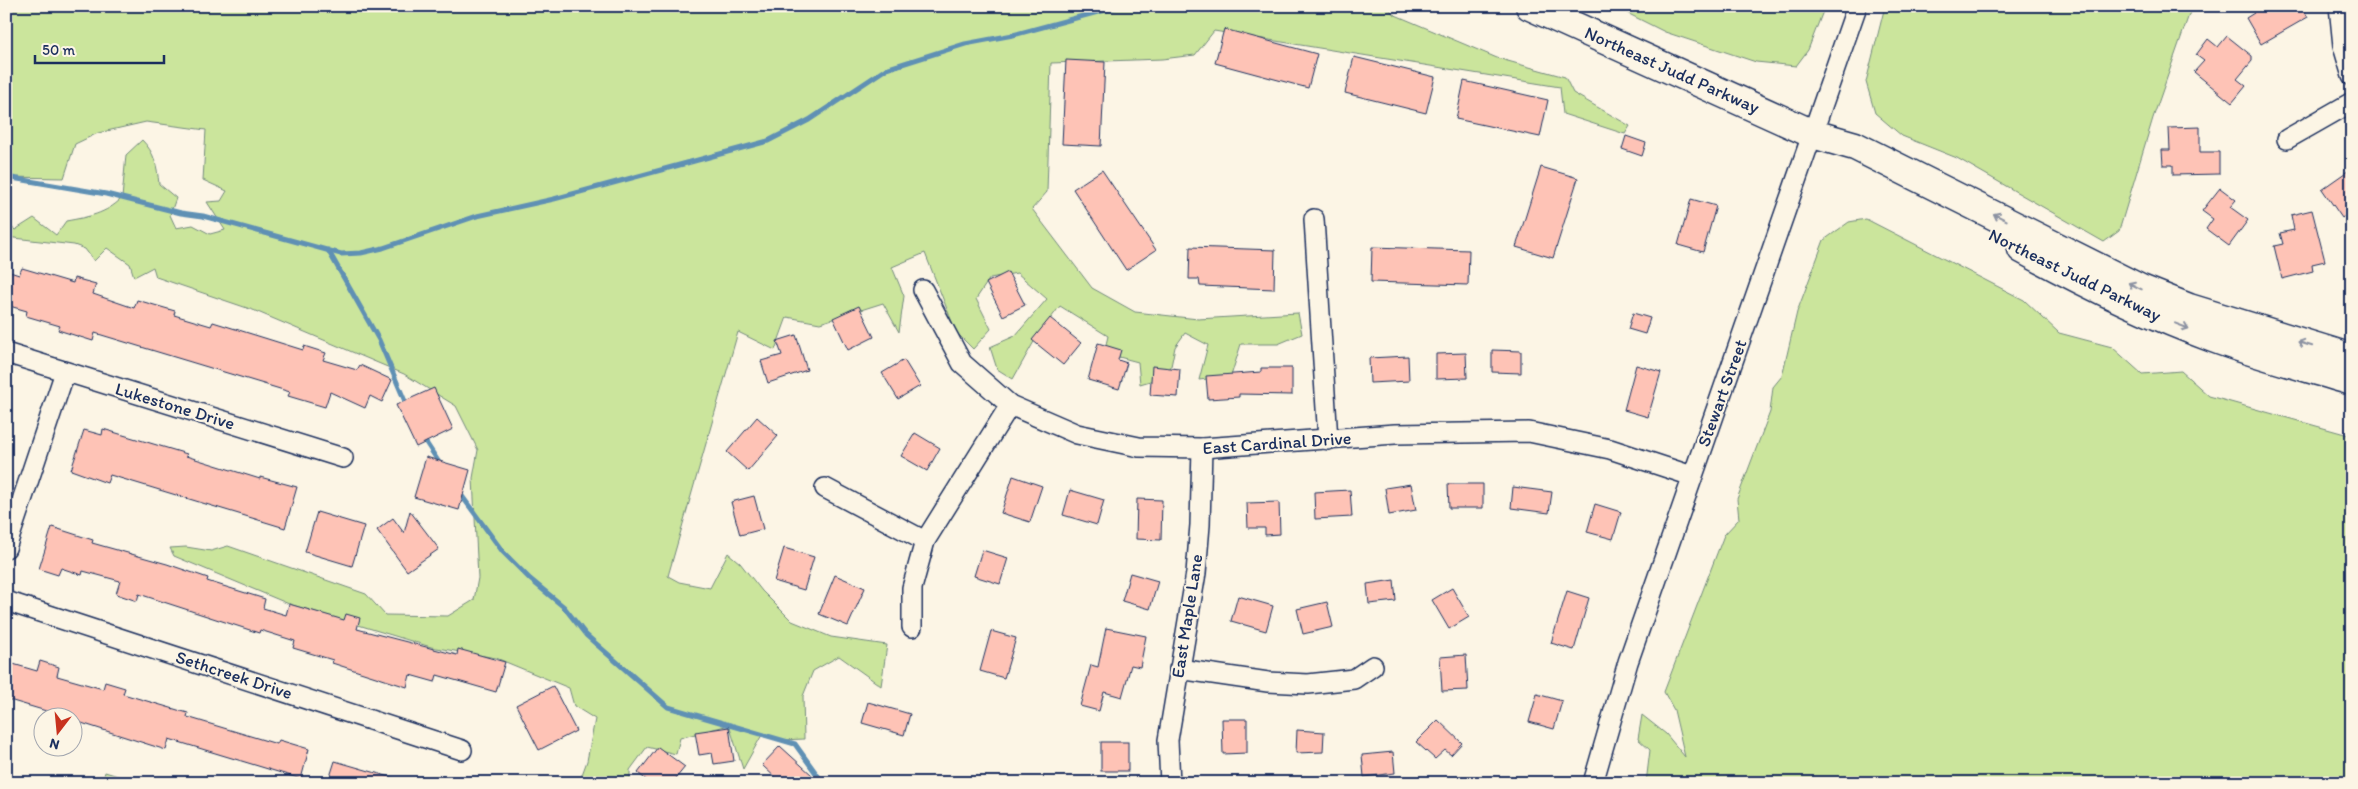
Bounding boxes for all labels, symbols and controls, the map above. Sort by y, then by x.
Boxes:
street label: Northeast Judd Parkway [1581,21,1763,119]
scale bar [35,32,164,64]
text: 50 m [42,41,75,59]
one-way arrow [1992,212,2007,222]
street label: Northeast Judd Parkway [1985,224,2165,327]
one-way arrow [2128,281,2143,290]
one-way arrow [2174,322,2189,331]
street label: Stewart Street [1692,336,1752,450]
one-way arrow [2298,338,2314,348]
street label: Lukestone Drive [113,377,237,435]
street label: East Cardinal Drive [1202,427,1352,459]
street label: East Maple Lane [1166,553,1208,679]
street label: Sethcreek Drive [173,646,295,704]
north arrow [32,706,82,756]
text: N [48,735,61,753]

